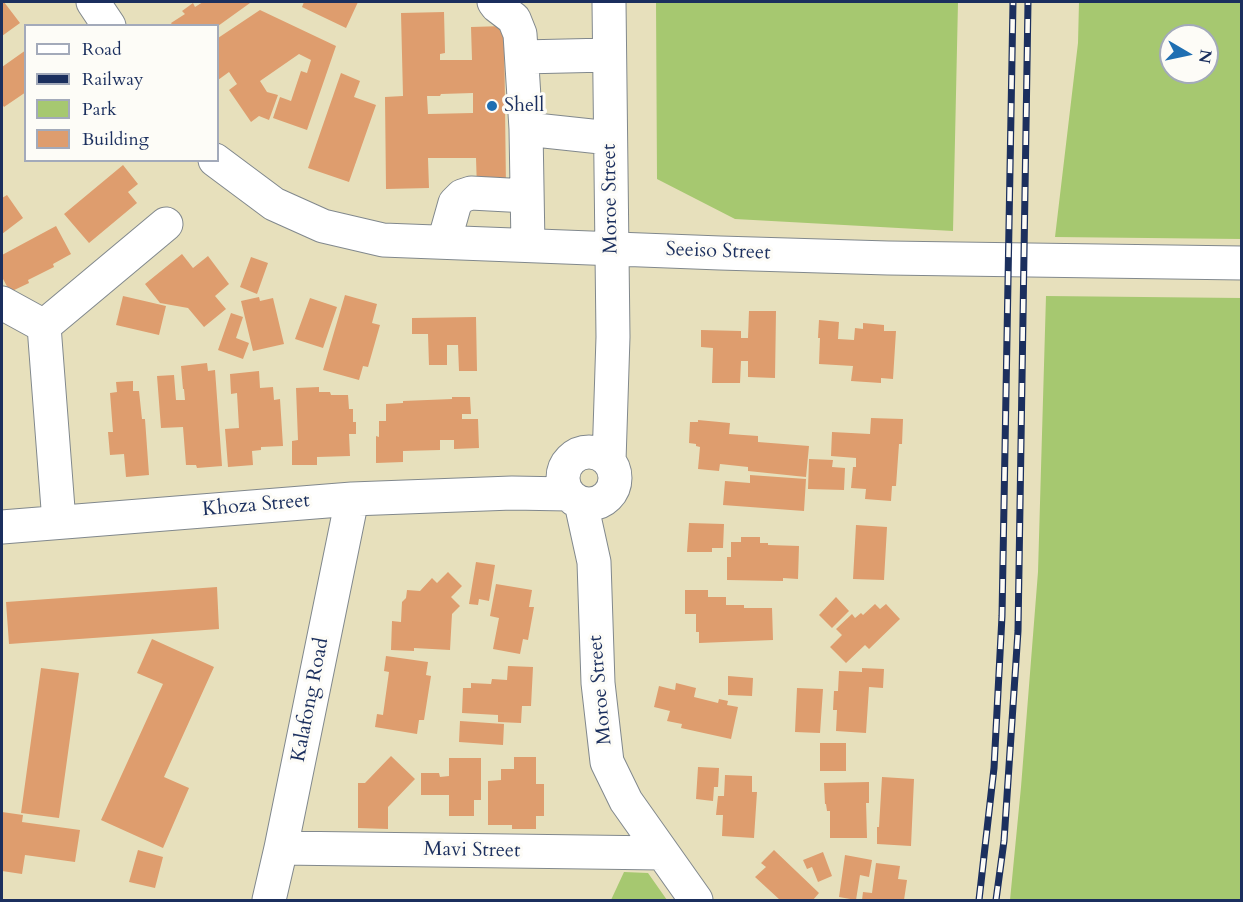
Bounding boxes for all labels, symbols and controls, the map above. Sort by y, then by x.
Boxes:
legend [24,24,219,162]
north arrow [1159,24,1219,84]
text: Road [82,37,122,62]
text: N [1193,48,1217,65]
text: Railway [82,67,144,92]
place label: Shell [504,94,544,118]
text: Park [82,97,117,122]
marker: Shell [485,99,499,113]
text: Building [82,127,149,152]
street label: Moroe Street [598,144,624,254]
street label: Seeiso Street [665,238,771,266]
street label: Khoza Street [201,489,311,523]
street label: Moroe Street [584,634,618,746]
street label: Kalafong Road [287,636,335,764]
street label: Mavi Street [423,838,521,864]

